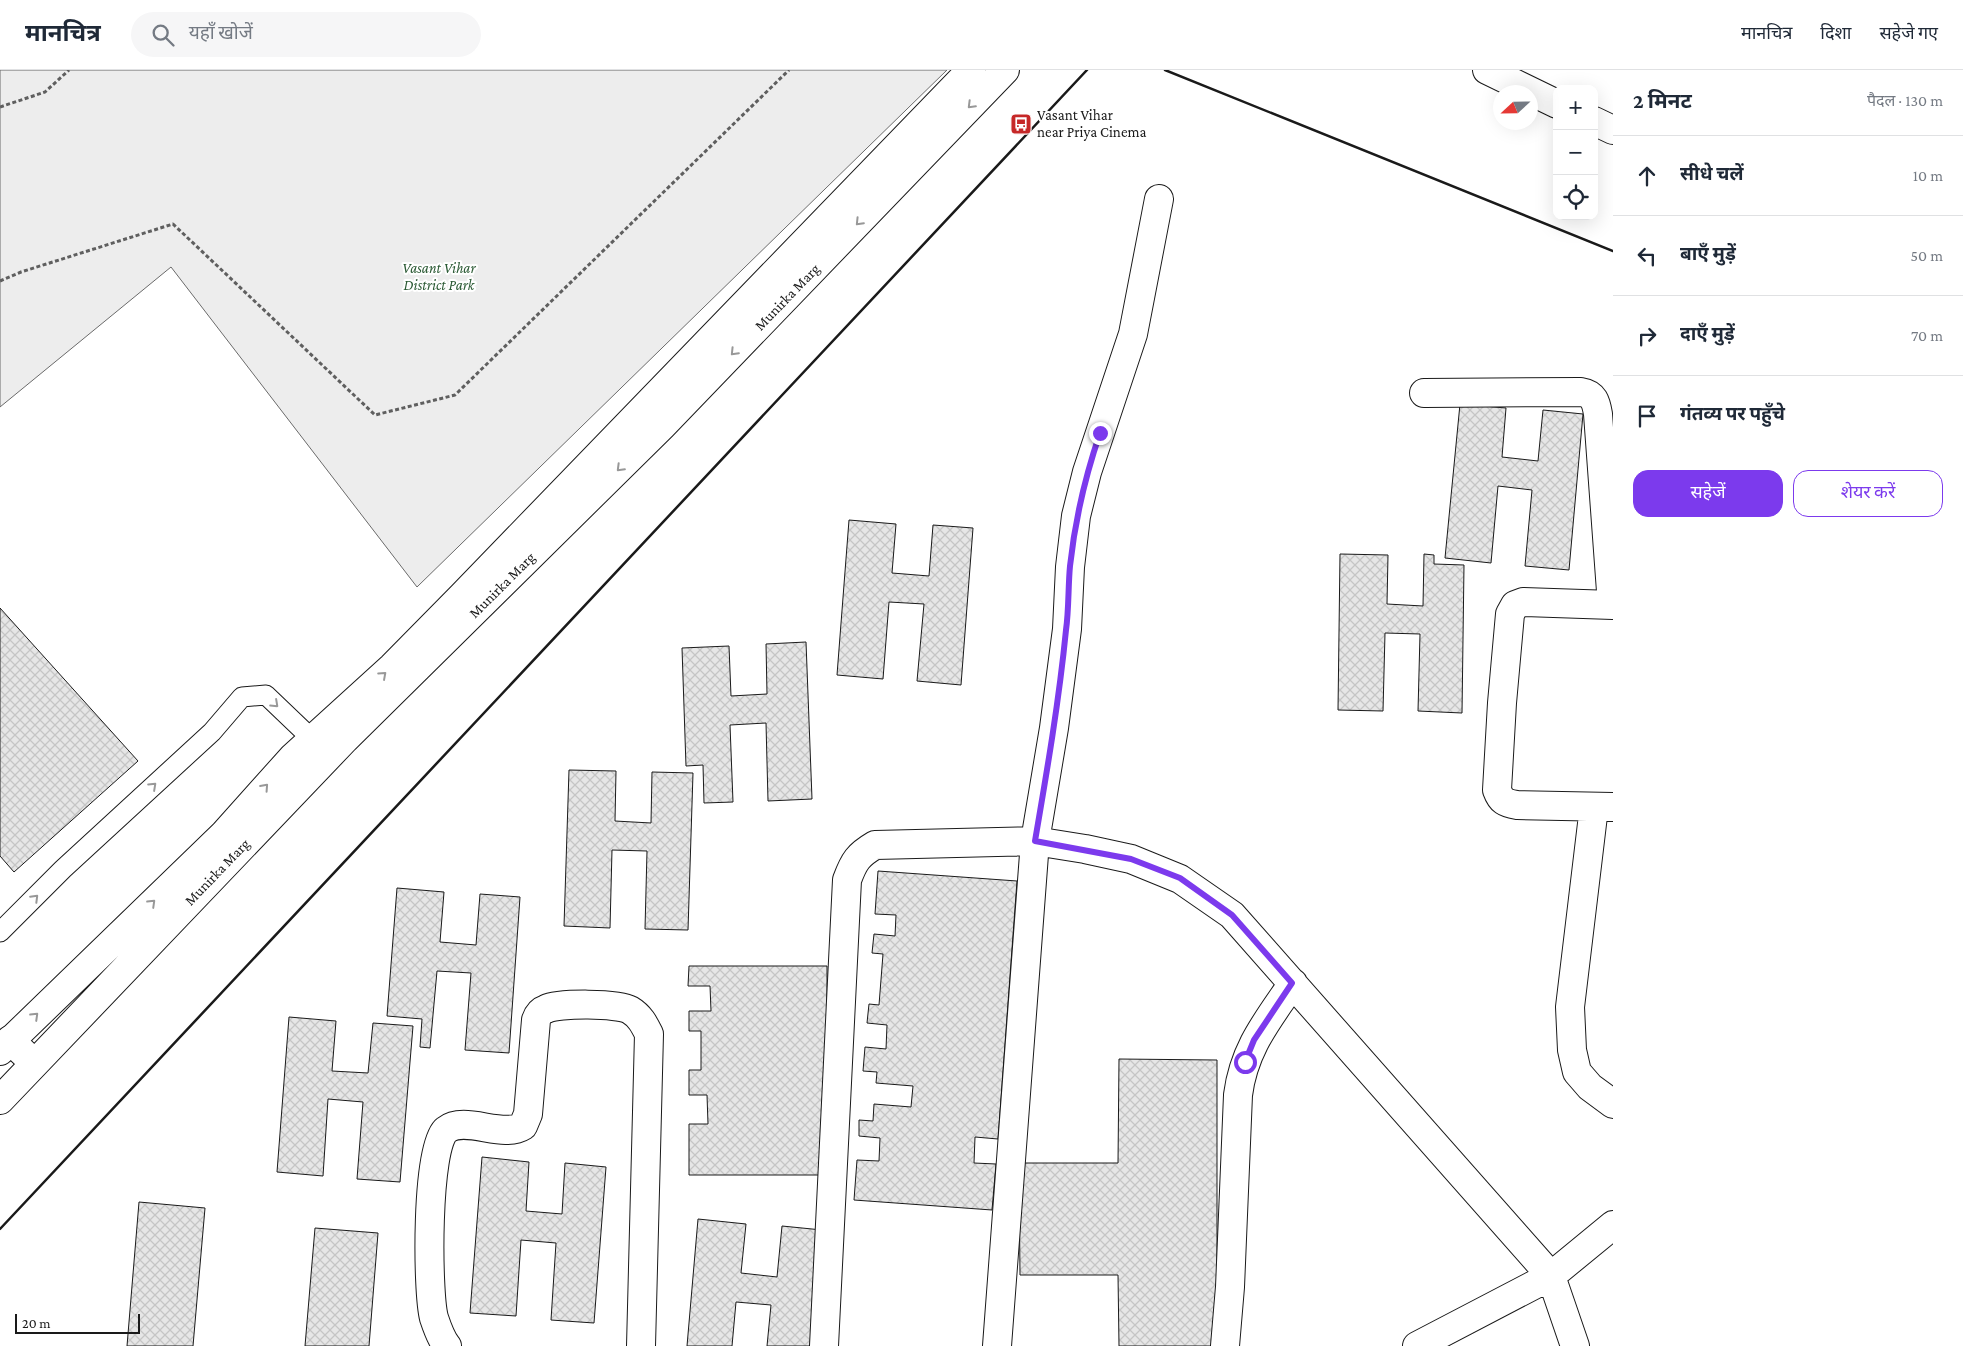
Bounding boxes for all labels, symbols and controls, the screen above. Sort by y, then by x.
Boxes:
search box [131,12,481,57]
text: मानचित्र [25,19,101,46]
icon: search [149,21,177,49]
text: यहाँ खोजें [189,22,253,43]
text: मानचित्र [1741,23,1792,43]
text: दिशा [1820,23,1851,43]
text: सहेजे गए [1879,23,1938,43]
north arrow [1493,85,1538,130]
map controls [1553,85,1598,220]
button: + [1553,85,1598,130]
text: 2 मिनट [1633,89,1692,113]
text: पैदल · 130 m [1867,92,1943,109]
one-way arrow [968,99,977,108]
place label: Vasant Vihar near Priya Cinema [1037,107,1147,141]
bus stop icon: Vasant Vihar near Priya Cinema [1009,112,1033,136]
button: − [1553,130,1598,175]
icon: ahead [1633,162,1661,190]
text: सीधे चलें [1680,163,1744,184]
text: 10 m [1913,167,1943,184]
button: locate [1553,175,1598,220]
one-way arrow [856,217,865,226]
icon: left [1633,242,1661,270]
text: बाएँ मुड़ें [1680,243,1736,264]
text: 50 m [1911,247,1943,264]
park label: Vasant Vihar District Park [402,260,476,293]
street label: Munirka Marg [751,260,823,334]
icon: right [1633,322,1661,350]
text: दाएँ मुड़ें [1680,323,1735,344]
text: 70 m [1911,327,1943,344]
one-way arrow [731,346,740,355]
icon: arrive [1633,402,1661,430]
text: गंतव्य पर पहुँचे [1680,403,1785,424]
route end [1089,422,1112,445]
one-way arrow [617,462,626,471]
button: सहेजें [1633,470,1783,517]
button: शेयर करें [1793,470,1943,517]
street label: Munirka Marg [466,549,539,622]
one-way arrow [377,672,386,681]
one-way arrow [269,698,278,707]
one-way arrow [147,783,156,792]
one-way arrow [259,784,268,793]
street label: Munirka Marg [181,835,253,909]
one-way arrow [29,894,38,903]
one-way arrow [146,900,155,909]
one-way arrow [29,1013,38,1022]
route start [1234,1051,1257,1074]
scale bar [15,1311,140,1334]
text: 20 m [22,1315,50,1331]

